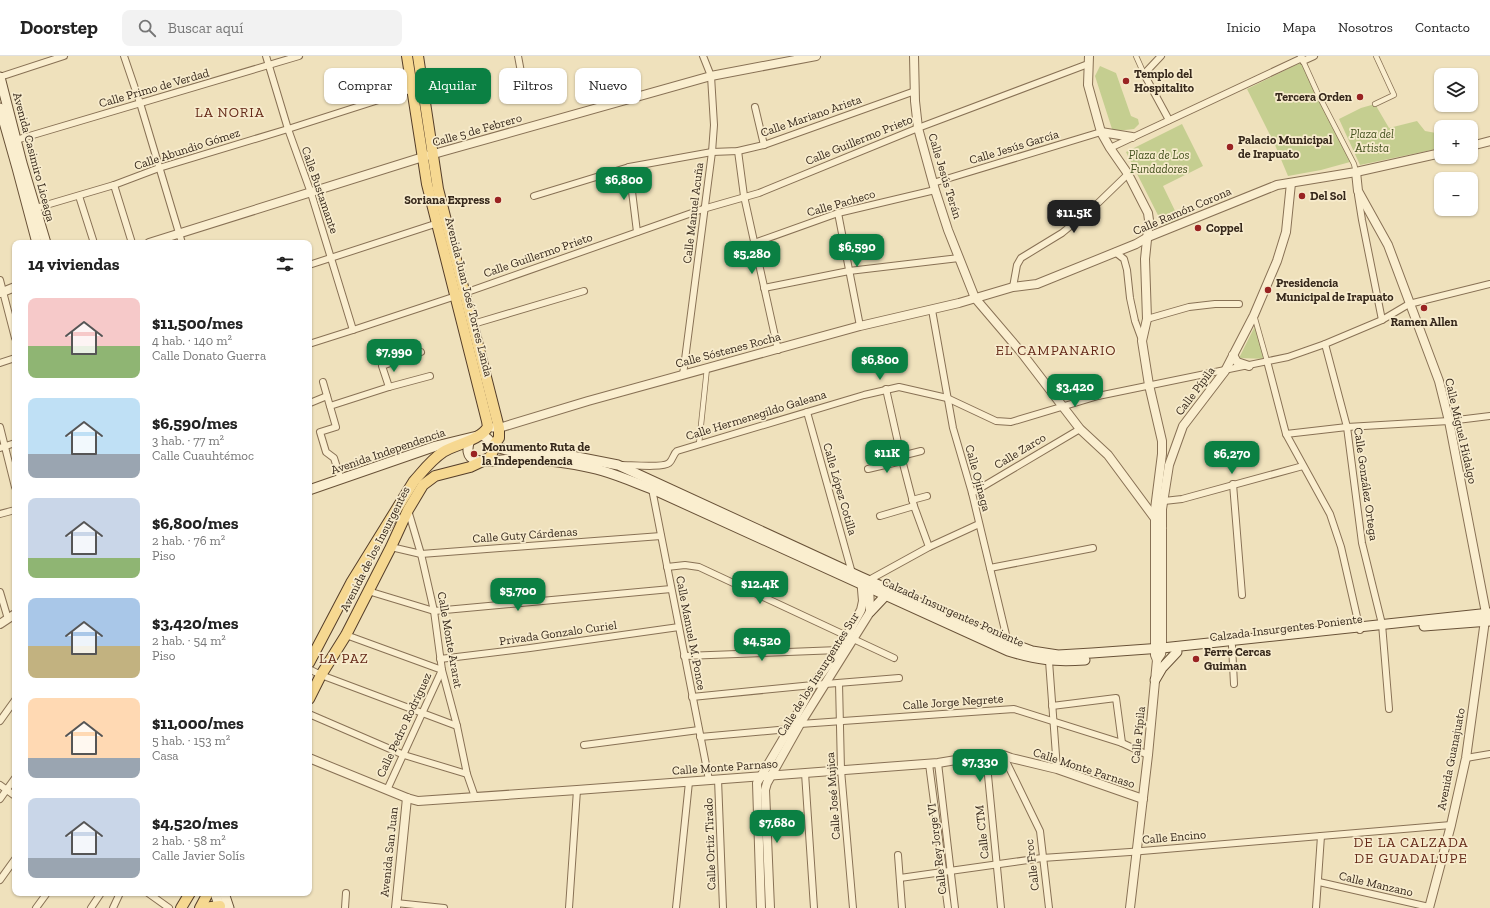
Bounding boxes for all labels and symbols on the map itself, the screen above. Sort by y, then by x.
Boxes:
street label: Calle Primo de Verdad [97,65,211,110]
place label: Templo del Hospitalito [1134,67,1195,95]
marker: Templo del Hospitalito [1121,76,1131,86]
place label: Tercera Orden [1275,90,1352,104]
street label: Avenida Casimiro Liceaga [10,91,58,223]
street label: Calle Mariano Arista [759,92,863,140]
marker: Tercera Orden [1355,92,1365,102]
district label: LA NORIA [195,104,265,121]
street label: Calle 5 de Febrero [431,111,523,149]
street label: Calle Guillermo Prieto [803,112,915,168]
street label: Calle Abundio Gómez [132,125,242,173]
street label: Calle Jesús García [968,127,1061,167]
park label: Plaza del Artista [1350,127,1394,155]
street label: Calle Jesús Terán [925,132,965,221]
place label: Palacio Municipal de Irapuato [1238,133,1333,161]
marker: Palacio Municipal de Irapuato [1225,142,1235,152]
street label: Calle Bustamante [299,145,342,236]
park label: Plaza de Los Fundadores [1129,148,1189,176]
street label: Calle Manuel Acuña [680,161,706,264]
pin: $6,800 [591,167,657,201]
street label: Calle Ramón Corona [1131,184,1233,238]
street label: Calle Pacheco [805,187,877,219]
place label: Del Sol [1310,189,1347,203]
marker: Del Sol [1297,191,1307,201]
place label: Soriana Express [404,193,490,207]
marker: Soriana Express [493,195,503,205]
pin: $11.5K [1041,200,1107,234]
street label: Avenida Juan José Torres Landa [442,216,496,378]
place label: Coppel [1206,221,1244,235]
marker: Coppel [1193,223,1203,233]
street label: Calle Guillermo Prieto [482,230,594,280]
pin: $6,590 [824,234,890,268]
pin: $5,280 [719,241,785,275]
place label: Presidencia Municipal de Irapuato [1276,276,1394,304]
marker: Presidencia Municipal de Irapuato [1263,285,1273,295]
marker: Ramen Allen [1419,303,1429,313]
place label: Ramen Allen [1390,315,1458,329]
street label: Calle Sóstenes Rocha [674,329,782,371]
pin: $7,990 [361,339,427,373]
district label: EL CAMPANARIO [996,342,1116,359]
pin: $6,800 [847,347,913,381]
street label: Calle Pípila [1172,364,1218,418]
pin: $3,420 [1042,374,1108,408]
street label: Calle Miguel Hidalgo [1442,377,1480,485]
street label: Calle Hermenegildo Galeana [684,387,828,443]
street label: Avenida Independencia [329,425,447,477]
street label: Calle González Ortega [1351,426,1381,542]
street label: Calle Zarco [992,430,1048,472]
place label: Monumento Ruta de la Independencia [482,440,590,468]
pin: $11K [863,440,911,474]
street label: Calle López Cotilla [820,441,860,537]
pin: $6,270 [1199,441,1265,475]
street label: Calle Ojinaga [961,443,994,513]
marker: Monumento Ruta de la Independencia [469,449,479,459]
street label: Avenida de los Insurgentes [337,484,413,614]
street label: Calle Guty Cárdenas [472,524,578,546]
pin: $12.4K [727,571,793,605]
street label: Calzada Insurgentes Poniente [880,574,1026,650]
street label: Calle Manuel M. Ponce [673,575,709,692]
pin: $5,700 [485,578,551,612]
street label: Calle Monte Ararat [435,591,465,690]
street label: Calle de los Insurgentes Sur [774,609,862,739]
street label: Calzada Insurgentes Poniente [1209,612,1364,644]
street label: Privada Gonzalo Curiel [498,618,618,648]
pin: $4,520 [729,628,795,662]
place label: Ferre Cercas Guiman [1204,645,1272,673]
district label: LA PAZ [319,650,369,667]
marker: Ferre Cercas Guiman [1191,654,1201,664]
street label: Calle Pedro Rodríguez [374,670,435,780]
street label: Calle Jorge Negrete [902,691,1004,713]
street label: Calle Pípila [1128,705,1148,764]
street label: Avenida Guanajuato [1434,707,1469,811]
street label: Calle Monte Parnaso [1031,745,1137,791]
pin: $7,330 [947,749,1013,783]
street label: Calle José Mujica [823,751,844,840]
street label: Calle Monte Parnaso [672,756,778,778]
street label: Calle Ortiz Tirado [701,798,719,890]
street label: Calle Rey Jorge VI [924,802,950,895]
street label: Calle CTM [972,804,992,860]
street label: Avenida San Juan [377,806,401,898]
pin: $7,680 [744,810,810,844]
street label: Calle Encino [1141,827,1207,847]
district label: DE LA CALZADA DE GUADALUPE [1354,834,1468,867]
street label: Calle Froc [1022,838,1042,892]
street label: Calle Manzano [1337,869,1415,899]

